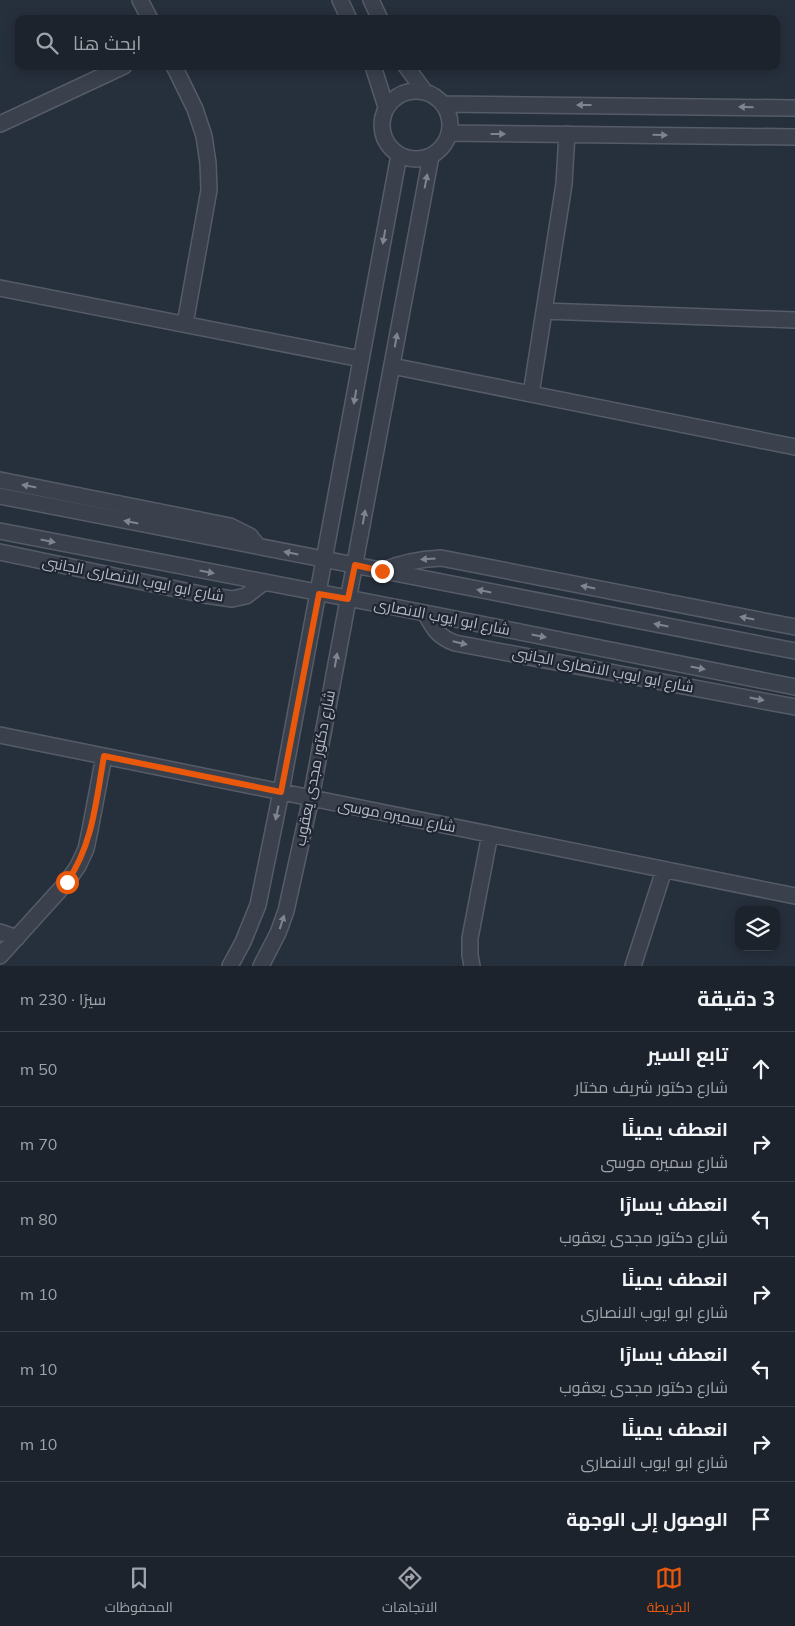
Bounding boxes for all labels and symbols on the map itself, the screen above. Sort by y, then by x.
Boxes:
one-way arrow [576,101,592,109]
one-way arrow [738,103,754,111]
one-way arrow [490,130,506,138]
one-way arrow [653,132,669,140]
one-way arrow [422,173,430,188]
one-way arrow [379,230,387,246]
one-way arrow [393,332,401,348]
one-way arrow [350,390,358,406]
one-way arrow [20,481,36,489]
one-way arrow [360,509,368,525]
one-way arrow [123,517,139,525]
one-way arrow [40,537,55,545]
one-way arrow [282,548,298,556]
street label: شارع ابو ايوب الانصارى الجانبى [40,552,226,607]
one-way arrow [420,555,436,563]
route end [371,560,394,583]
one-way arrow [200,568,215,576]
one-way arrow [579,582,595,590]
one-way arrow [476,587,492,595]
street label: شارع ابو ايوب الانصارى [372,594,512,641]
one-way arrow [739,613,755,621]
one-way arrow [653,621,669,629]
one-way arrow [531,632,546,640]
one-way arrow [452,639,467,647]
street label: شارع ابو ايوب الانصارى الجانبى [510,643,696,698]
one-way arrow [333,652,341,668]
one-way arrow [690,664,706,672]
street label: شارع دكتور مجدى يعقوب [290,688,341,848]
one-way arrow [749,695,764,703]
street label: شارع سميره موسى [336,795,458,838]
one-way arrow [273,806,281,821]
route start [56,871,79,894]
one-way arrow [278,914,286,929]

